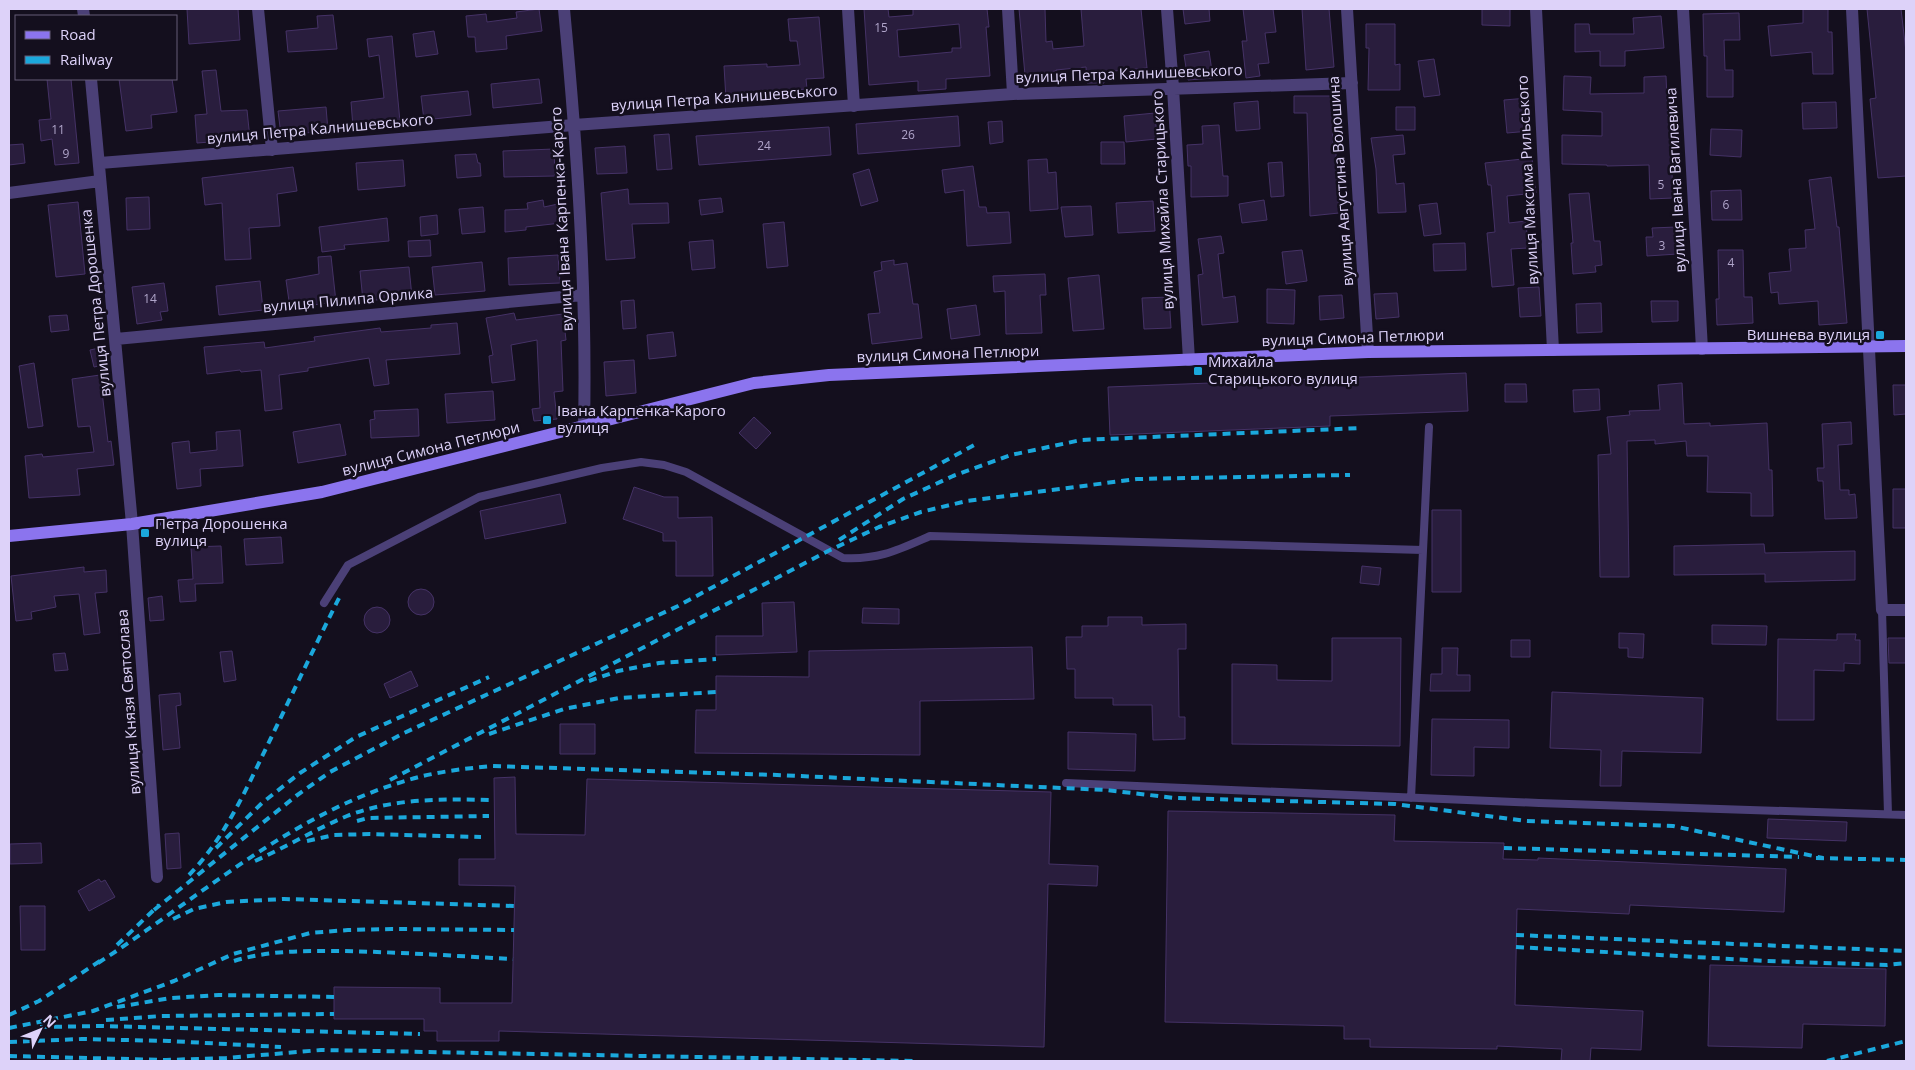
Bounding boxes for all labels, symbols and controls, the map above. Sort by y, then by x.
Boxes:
legend [15,15,178,80]
house number: 15 [874,19,888,36]
text: Road [60,24,96,44]
text: Railway [60,49,113,69]
street label: вулиця Петра Калнишевського [1015,59,1243,87]
street label: вулиця Августина Волошина [1323,75,1357,287]
street label: вулиця Максима Рильського [1512,75,1542,285]
street label: вулиця Петра Калнишевського [610,79,838,115]
street label: вулиця Івана Вагилевича [1660,87,1690,273]
street label: вулиця Михайла Старицького [1146,90,1178,310]
street label: вулиця Івана Карпенка-Карого [545,106,577,332]
street label: вулиця Петра Калнишевського [206,108,434,148]
house number: 11 [51,121,65,138]
house number: 26 [901,126,915,143]
house number: 24 [757,137,771,154]
house number: 9 [63,145,70,162]
house number: 5 [1658,176,1665,193]
house number: 6 [1723,196,1730,213]
street label: вулиця Петра Дорошенка [75,208,115,398]
house number: 3 [1659,237,1666,254]
house number: 4 [1728,254,1735,271]
street label: вулиця Пилипа Орлика [262,282,434,316]
house number: 14 [143,290,157,307]
street label: вулиця Симона Петлюри [1261,324,1445,350]
place label: Вишнева вулиця [1747,324,1870,344]
marker: Вишнева вулиця [1874,329,1886,341]
street label: вулиця Симона Петлюри [856,340,1040,366]
place label: Михайла Старицького вулиця [1208,351,1358,388]
marker: Михайла Старицького вулиця [1192,365,1204,377]
place label: Івана Карпенка-Карого вулиця [557,400,726,437]
marker: Івана Карпенка-Карого вулиця [541,414,553,426]
street label: вулиця Симона Петлюри [340,416,522,480]
place label: Петра Дорошенка вулиця [155,513,288,550]
marker: Петра Дорошенка вулиця [139,527,151,539]
street label: вулиця Князя Святослава [112,609,144,795]
north arrow [15,1005,65,1055]
text: N [39,1010,61,1031]

